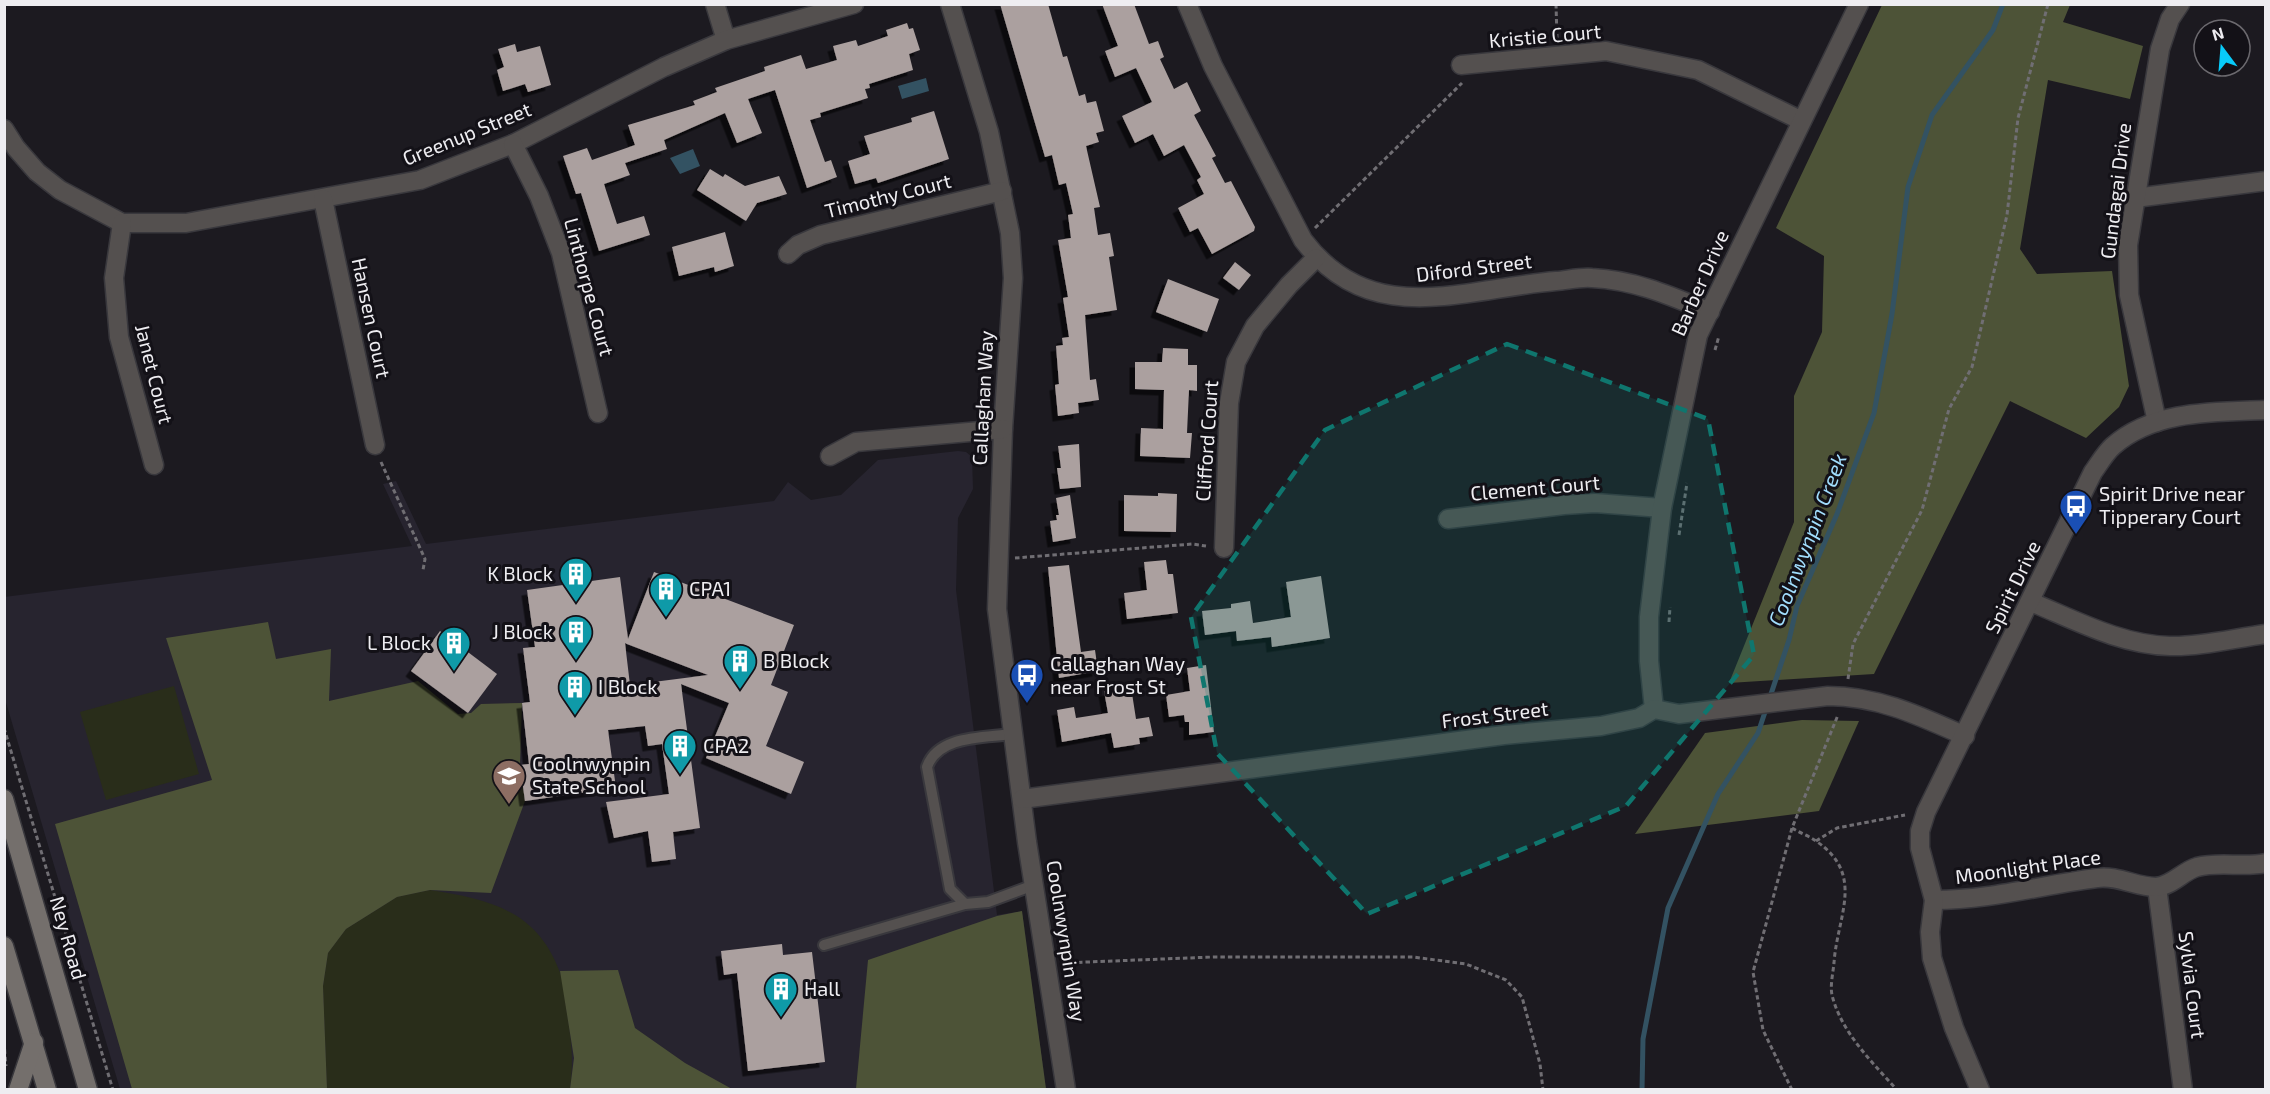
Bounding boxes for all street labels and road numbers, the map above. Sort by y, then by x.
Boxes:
street label: Kristie Court [1488,18,1602,52]
street label: Greenup Street [399,96,535,170]
street label: Gundagai Drive [2095,121,2135,260]
street label: Timothy Court [822,168,954,222]
street label: Linthorpe Court [560,215,620,359]
street label: Barber Drive [1665,226,1733,339]
street label: Diford Street [1415,248,1533,286]
street label: Hansen Court [347,255,397,381]
street label: Janet Court [131,321,179,427]
street label: Callaghan Way [966,329,998,466]
street label: Clifford Court [1190,379,1222,502]
street label: Clement Court [1469,469,1601,505]
street label: Spirit Drive [1979,536,2045,637]
street label: Frost Street [1440,696,1550,732]
street label: Moonlight Place [1954,844,2102,888]
street label: Coolnwynpin Way [1042,858,1092,1024]
street label: Ney Road [46,893,92,982]
street label: Sylvia Court [2175,930,2212,1040]

